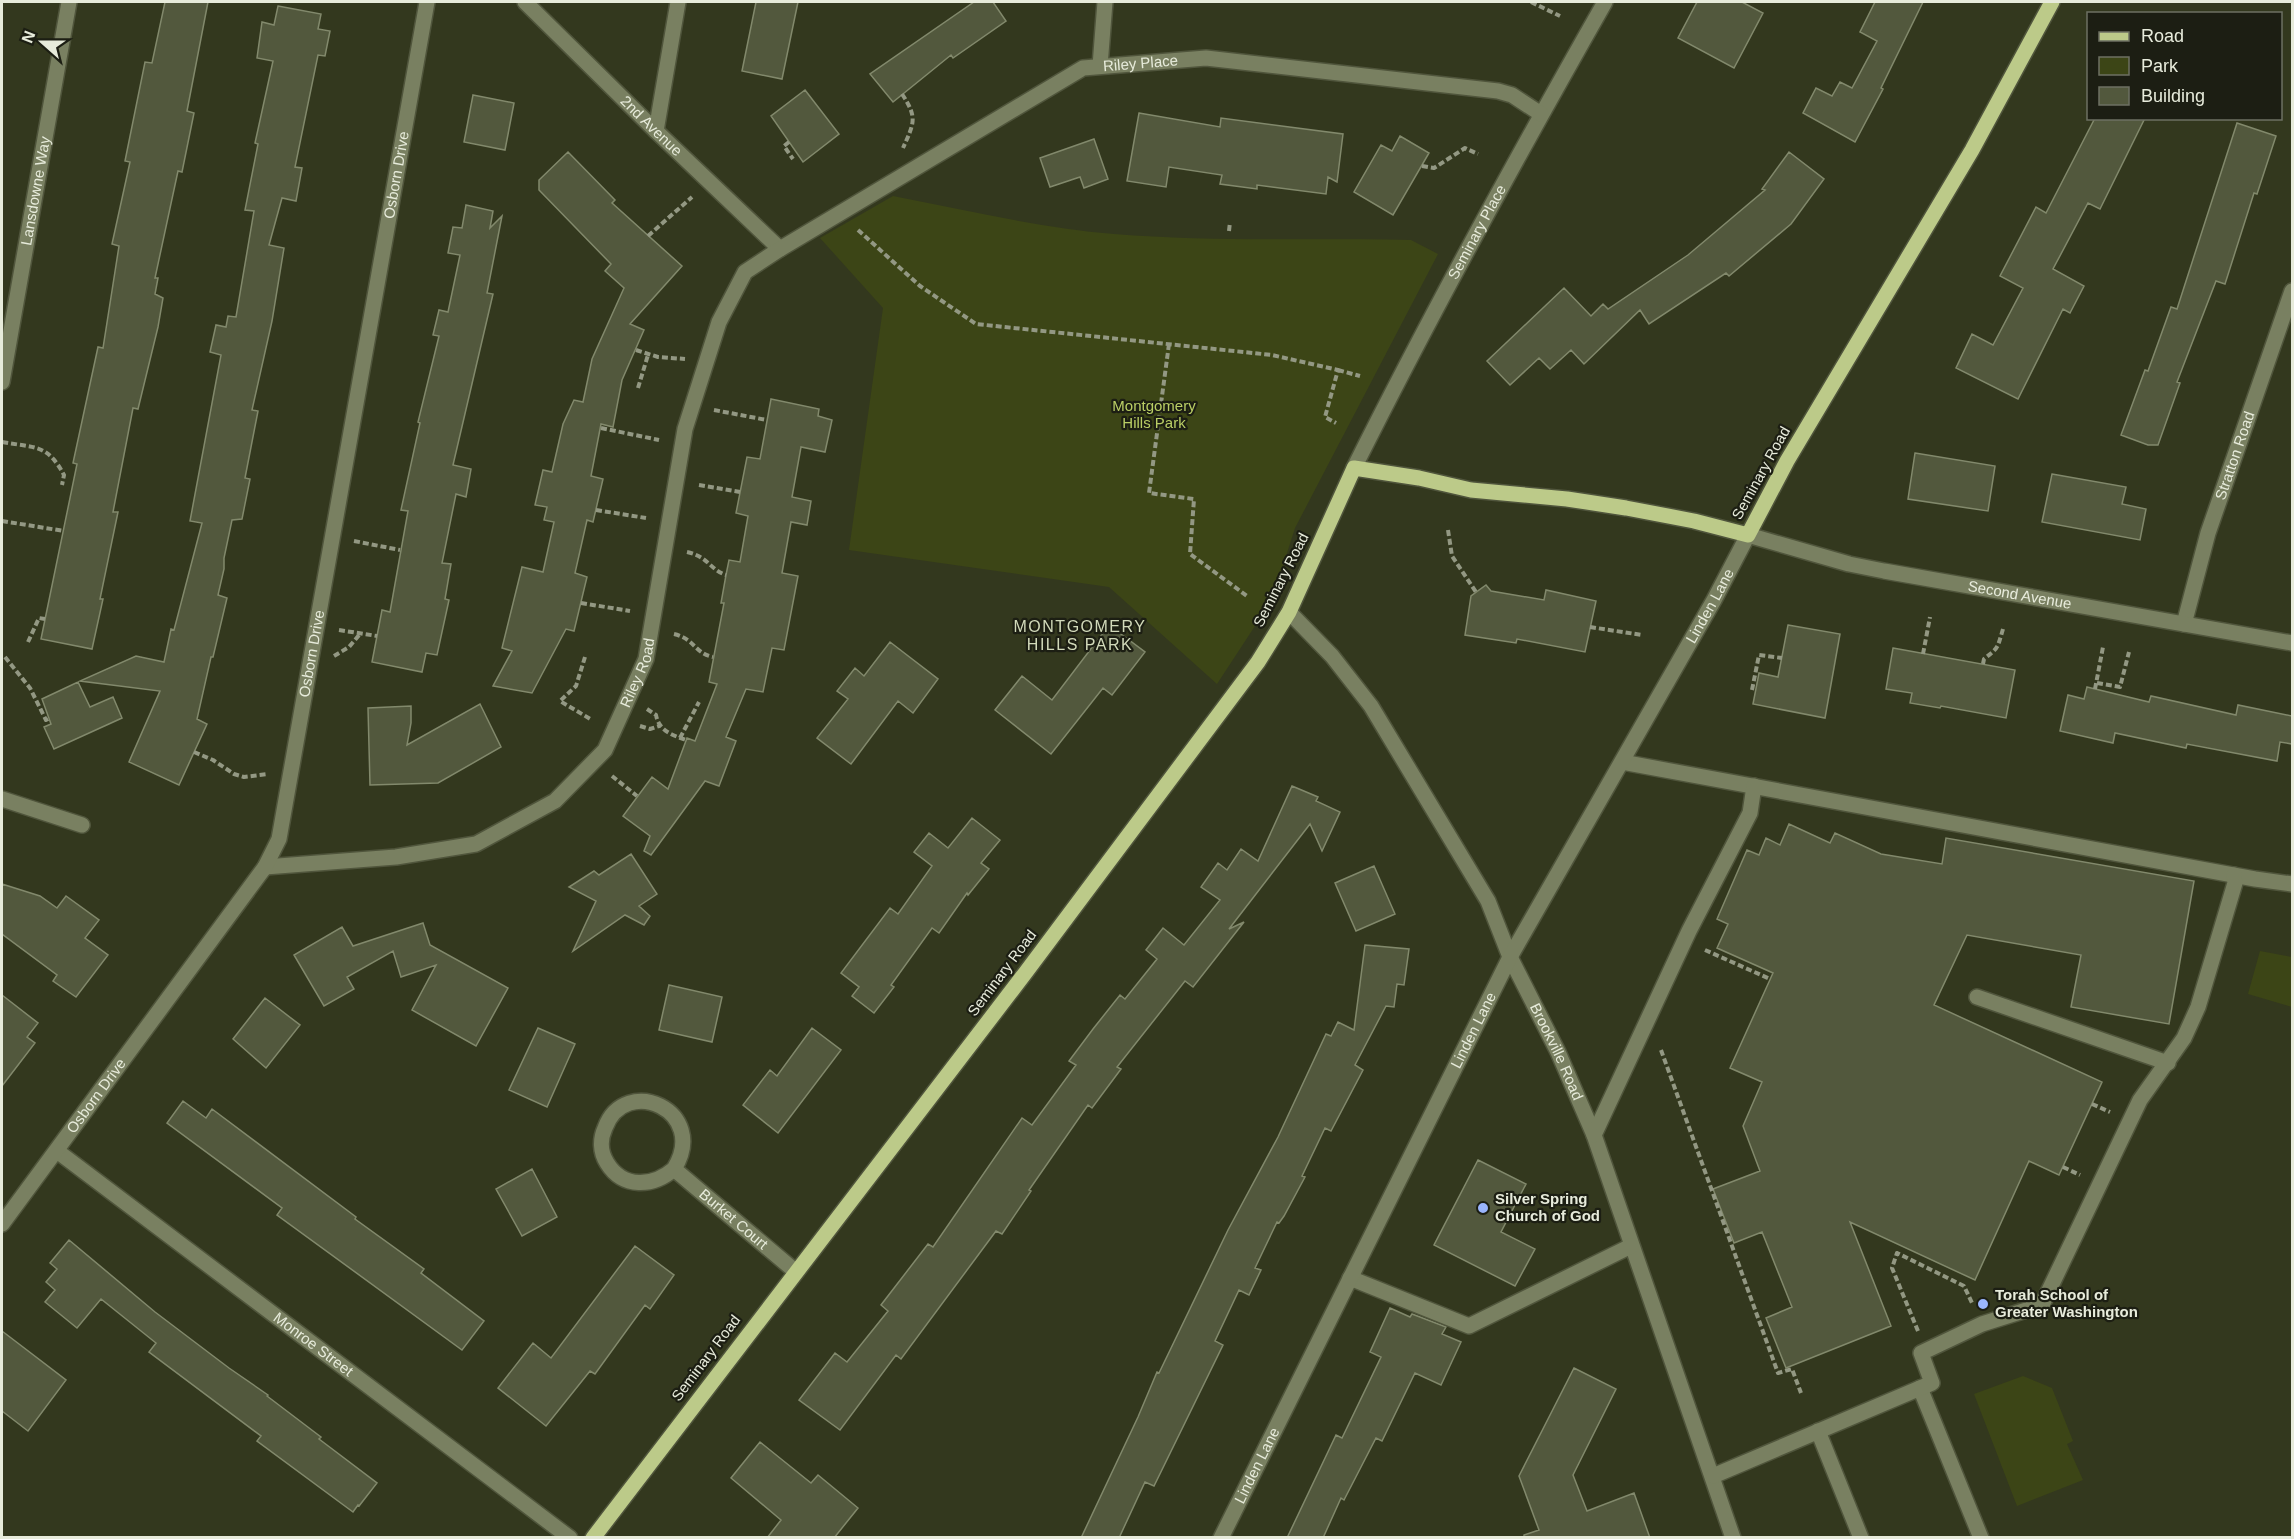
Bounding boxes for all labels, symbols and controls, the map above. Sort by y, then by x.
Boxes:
north arrow [12,12,72,72]
legend [2087,12,2282,120]
text: Road [2141,26,2184,46]
text: N [18,28,38,45]
street label: Riley Place [1102,51,1179,74]
text: Park [2141,56,2179,76]
text: Building [2141,86,2205,106]
street label: 2nd Avenue [617,92,686,159]
street label: Osborn Drive [380,130,412,220]
street label: Lansdowne Way [17,135,53,247]
street label: Seminary Place [1444,182,1509,282]
park label: Montgomery Hills Park [1112,397,1196,431]
street label: Stratton Road [2211,409,2258,502]
street label: Seminary Road [1728,423,1793,522]
street label: Seminary Road [1250,530,1312,630]
street label: Linden Lane [1682,566,1737,646]
street label: Second Avenue [1967,577,2073,612]
street label: Osborn Drive [295,609,327,699]
district label: MONTGOMERY HILLS PARK [1014,618,1146,653]
street label: Riley Road [616,637,657,710]
street label: Seminary Road [964,926,1040,1019]
street label: Linden Lane [1447,989,1499,1071]
street label: Brookville Road [1527,1000,1587,1103]
street label: Osborn Drive [63,1055,129,1136]
street label: Burket Court [696,1185,772,1253]
place label: Silver Spring Church of God [1495,1190,1600,1224]
marker: Silver Spring Church of God [1476,1201,1490,1215]
place label: Torah School of Greater Washington [1995,1286,2138,1320]
marker: Torah School of Greater Washington [1976,1297,1990,1311]
street label: Monroe Street [270,1308,357,1380]
street label: Seminary Road [668,1311,744,1404]
street label: Linden Lane [1231,1424,1283,1506]

